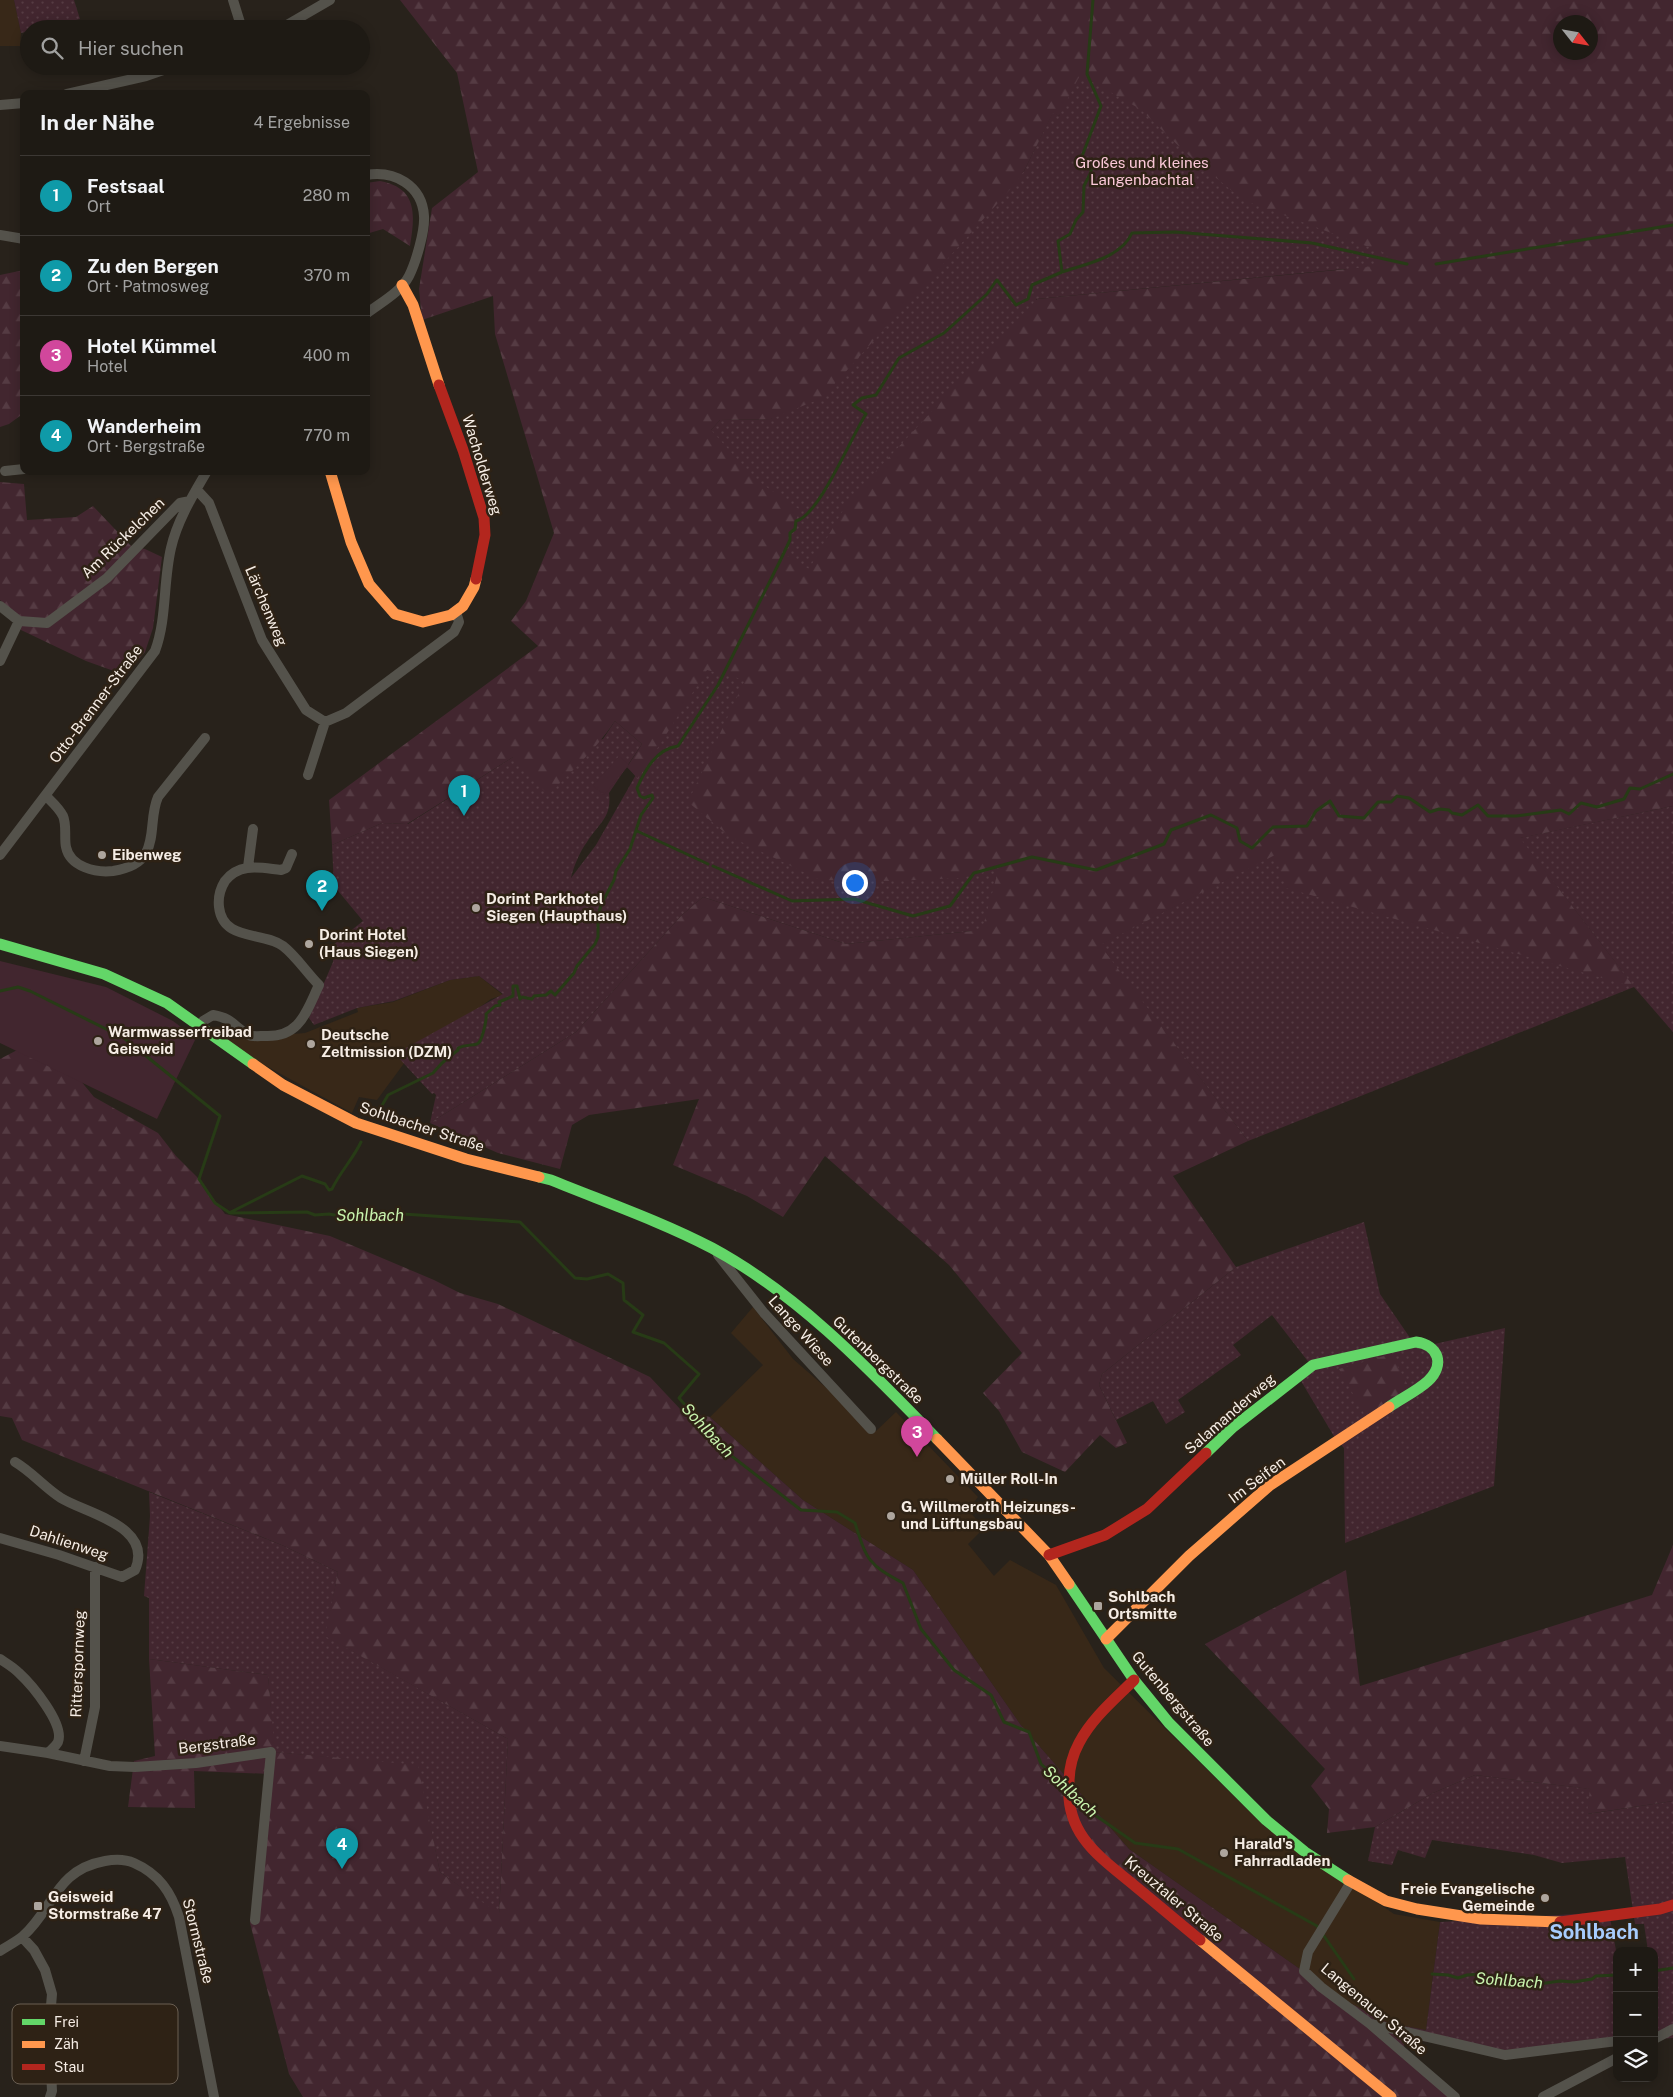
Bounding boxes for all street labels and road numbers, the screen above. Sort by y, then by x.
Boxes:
street label: Wacholderweg [459,413,506,517]
street label: Am Rückelchen [78,494,168,581]
street label: Lärchenweg [242,563,291,648]
street label: Otto-Brenner-Straße [46,641,146,766]
street label: Sohlbacher Straße [358,1098,487,1155]
street label: Lange Wiese [765,1292,837,1369]
street label: Gutenbergstraße [830,1312,927,1407]
street label: Salamanderweg [1181,1370,1278,1457]
street label: Im Seifen [1225,1453,1288,1506]
street label: Dahlienweg [28,1522,111,1563]
street label: Ritterspornweg [67,1610,88,1718]
street label: Gutenbergstraße [1129,1648,1218,1750]
street label: Bergstraße [177,1730,257,1757]
street label: Kreuztaler Straße [1122,1852,1227,1945]
street label: Stormstraße [180,1897,217,1985]
street label: Langenauer Straße [1318,1959,1431,2058]

